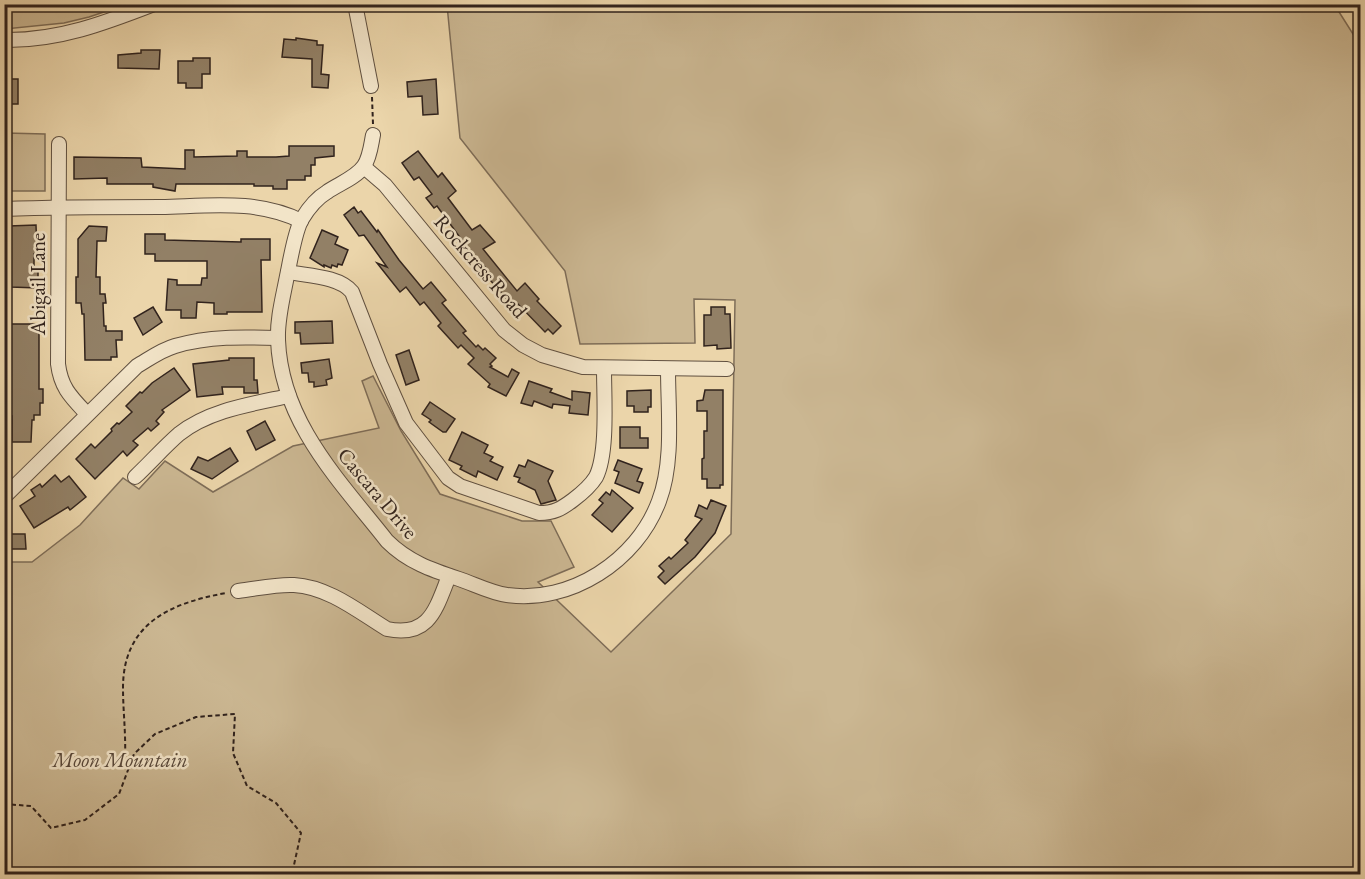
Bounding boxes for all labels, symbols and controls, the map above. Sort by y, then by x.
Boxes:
street label: Rockcress Road [429,208,534,324]
street label: Abigail Lane [24,233,51,336]
street label: Cascara Drive [332,442,424,544]
park label: Moon Mountain [50,746,188,773]

